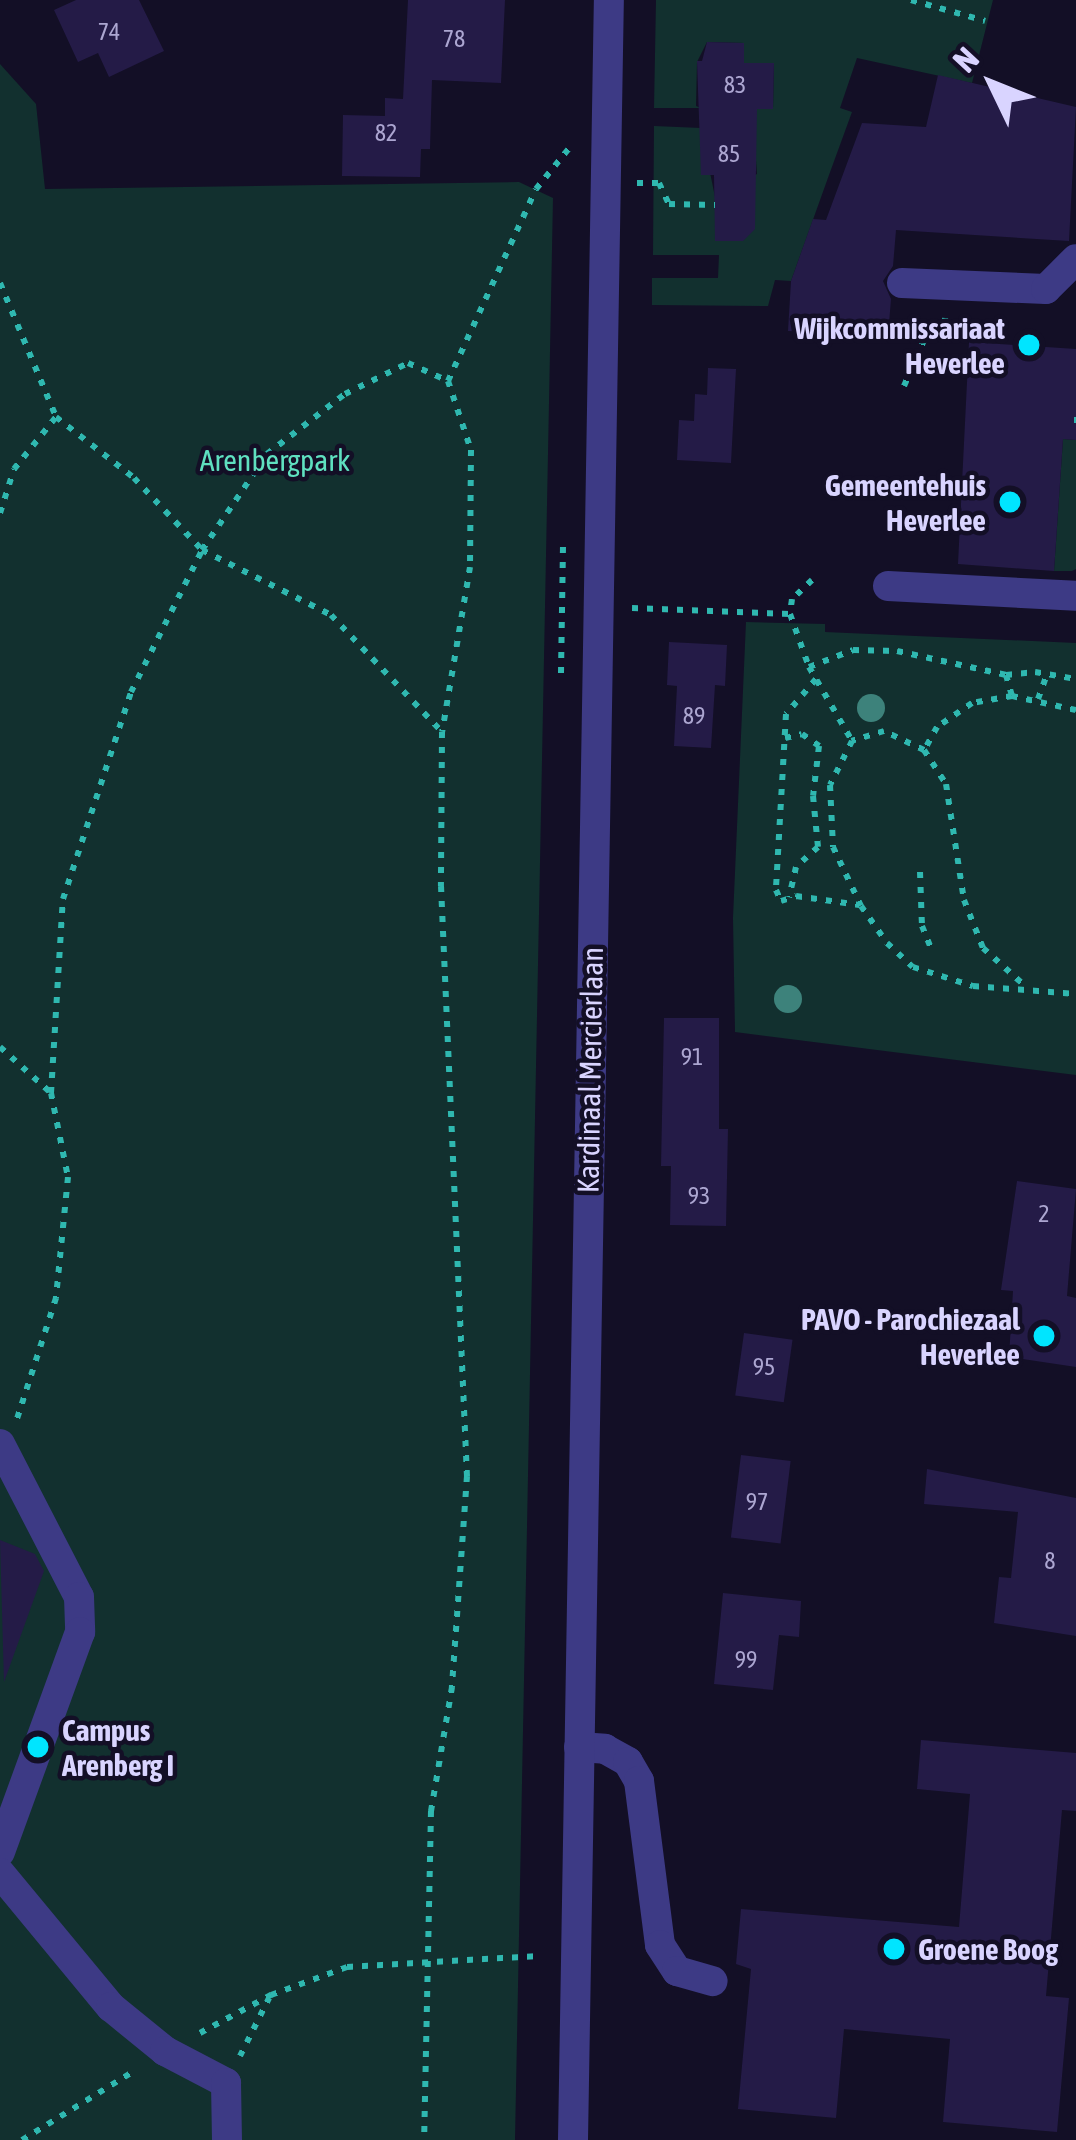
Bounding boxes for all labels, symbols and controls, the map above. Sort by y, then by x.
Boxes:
house number: 74 [98,18,120,46]
north arrow [932,24,1052,144]
house number: 78 [443,25,465,53]
text: N [945,39,986,80]
house number: 83 [724,71,746,99]
house number: 82 [375,119,397,147]
house number: 85 [718,140,740,168]
place label: Wijkcommissariaat Heverlee [794,310,1005,380]
marker: Wijkcommissariaat Heverlee [1016,332,1042,358]
park label: Arenbergpark [200,442,350,478]
place label: Gemeentehuis Heverlee [825,467,986,538]
marker: Gemeentehuis Heverlee [997,489,1023,515]
house number: 89 [683,702,705,730]
street label: Kardinaal Mercierlaan [570,947,610,1193]
house number: 91 [681,1043,703,1071]
house number: 93 [688,1182,710,1210]
house number: 2 [1038,1200,1050,1228]
place label: PAVO - Parochiezaal Heverlee [801,1301,1020,1372]
marker: PAVO - Parochiezaal Heverlee [1031,1323,1057,1349]
house number: 95 [753,1353,775,1381]
house number: 97 [746,1488,768,1516]
house number: 8 [1044,1547,1056,1575]
house number: 99 [735,1646,757,1674]
place label: Campus Arenberg I [62,1712,174,1782]
marker: Campus Arenberg I [25,1734,51,1760]
place label: Groene Boog [918,1931,1058,1967]
marker: Groene Boog [881,1936,907,1962]

